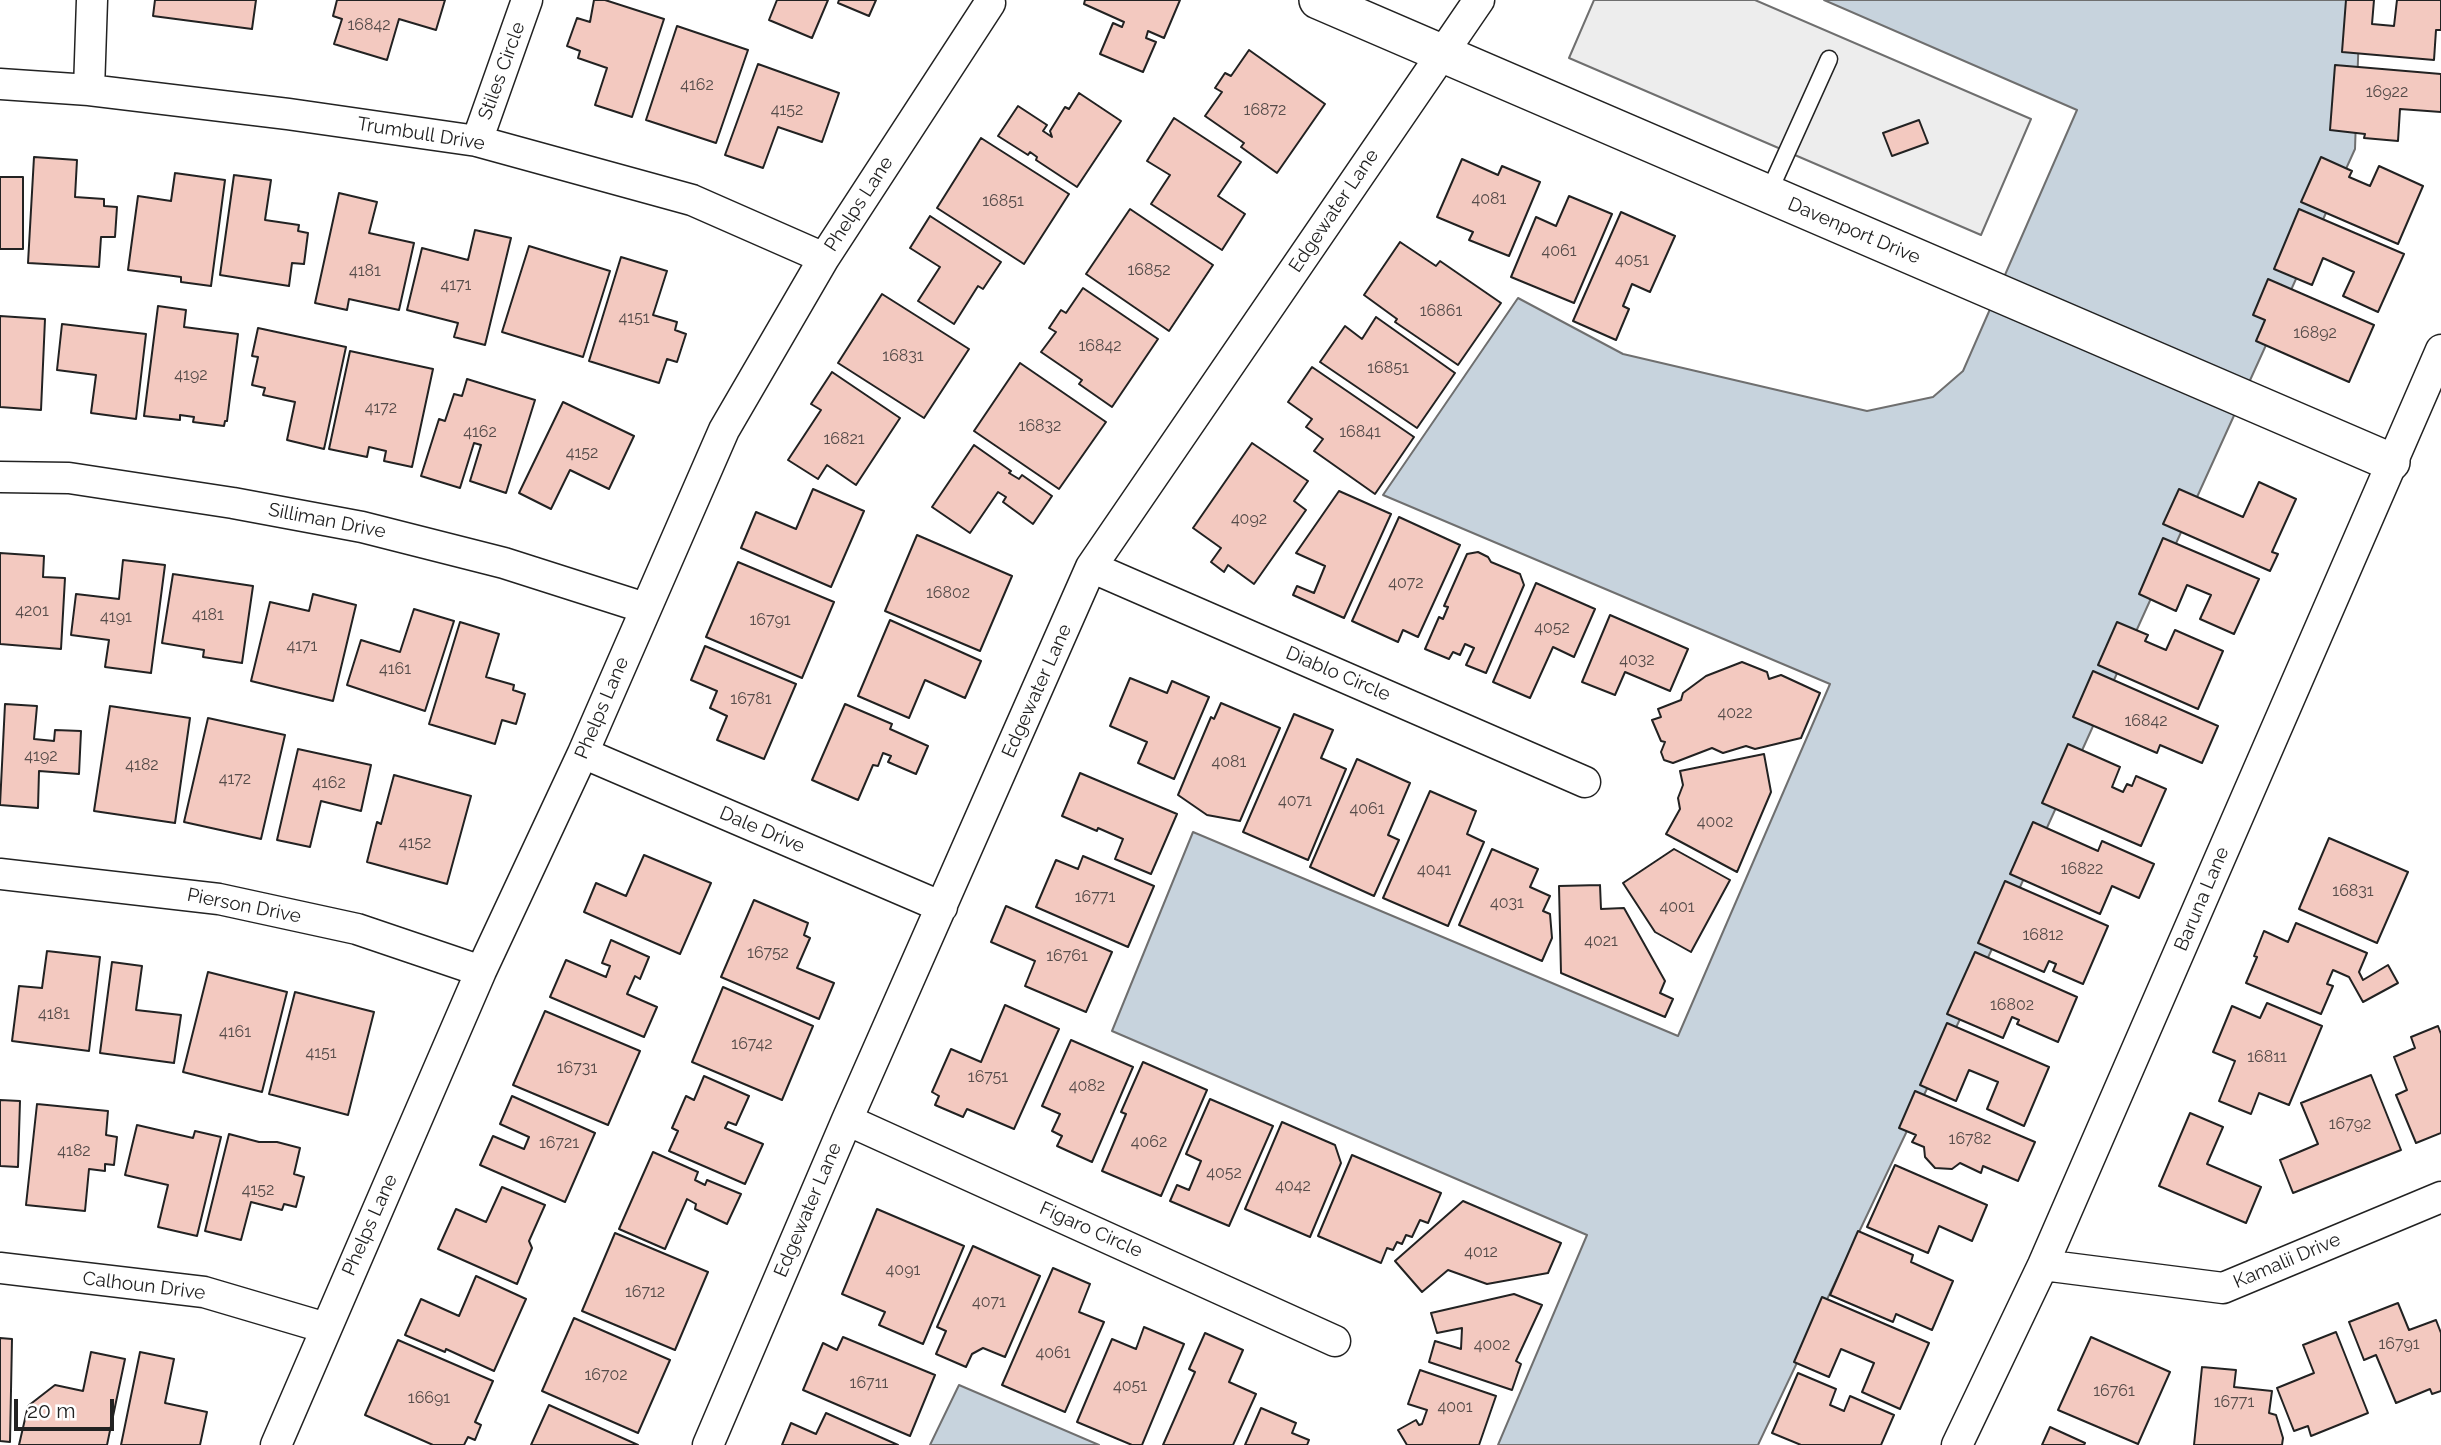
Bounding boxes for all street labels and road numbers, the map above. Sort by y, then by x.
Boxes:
street label: Stiles Circle [474,19,530,123]
street label: Trumbull Drive [356,113,486,155]
street label: Edgewater Lane [1284,145,1384,277]
street label: Phelps Lane [820,152,898,256]
street label: Davenport Drive [1784,193,1924,269]
street label: Silliman Drive [266,498,388,544]
street label: Edgewater Lane [997,621,1077,761]
street label: Diablo Circle [1282,642,1394,706]
street label: Phelps Lane [570,654,634,762]
street label: Dale Drive [716,802,808,858]
street label: Baruna Lane [2170,844,2234,954]
street label: Pierson Drive [185,884,303,928]
street label: Edgewater Lane [769,1139,847,1281]
street label: Phelps Lane [337,1171,403,1279]
street label: Figaro Circle [1036,1197,1146,1263]
street label: Kamalii Drive [2230,1228,2344,1294]
street label: Calhoun Drive [81,1267,207,1305]

